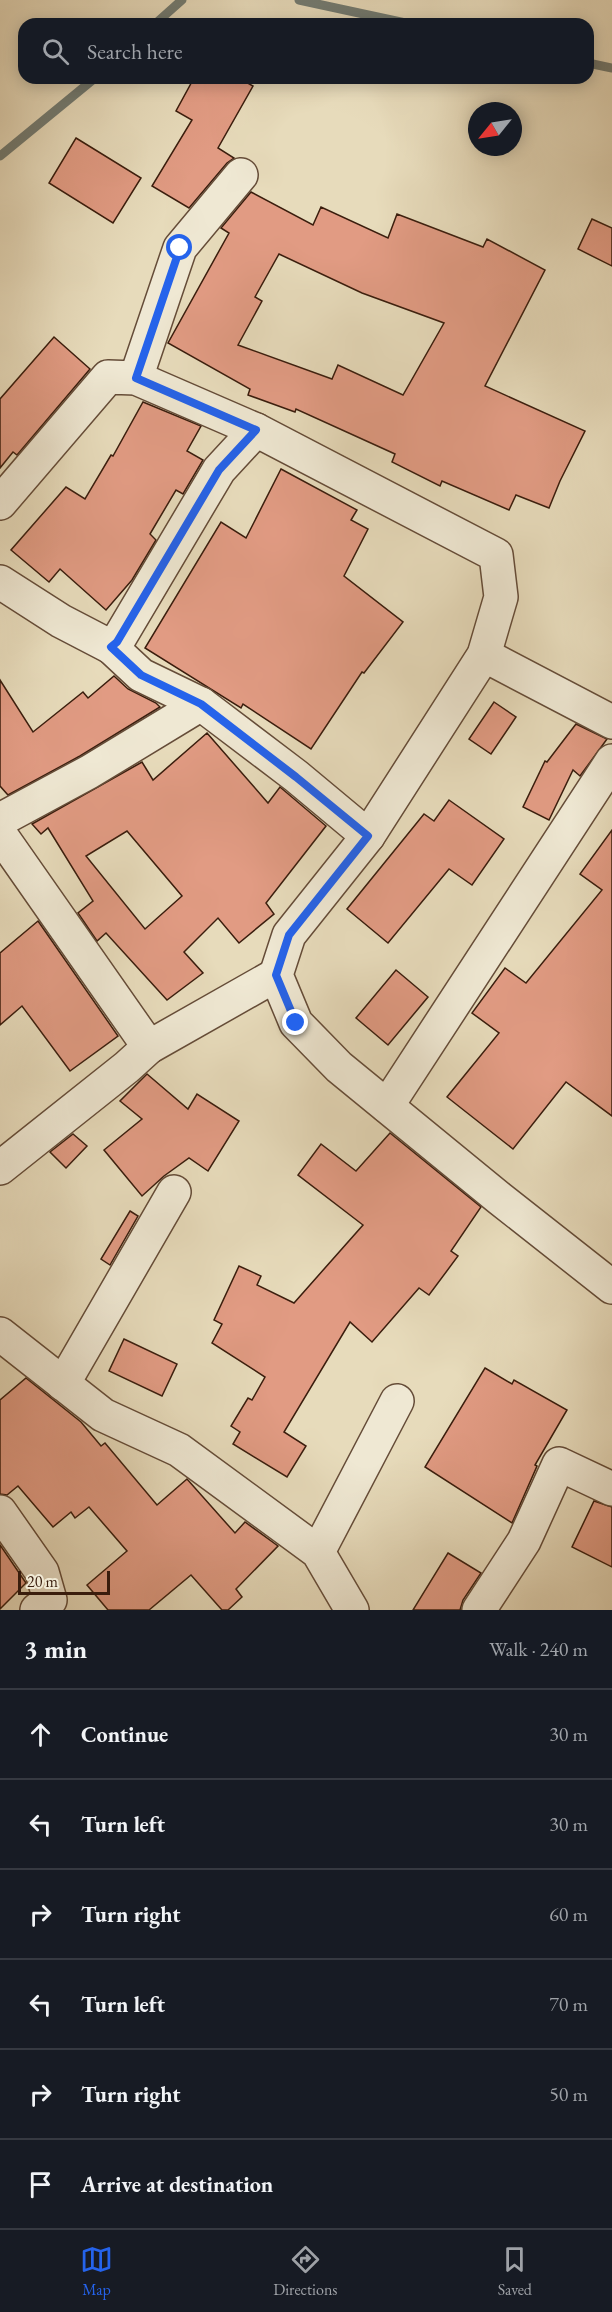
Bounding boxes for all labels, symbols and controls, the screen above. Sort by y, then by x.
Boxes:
search box [18,18,594,84]
icon: search [39,35,72,68]
text: Search here [87,37,182,66]
north arrow [468,102,522,156]
route start [166,234,192,260]
route end [282,1009,308,1035]
scale bar [18,1568,110,1596]
text: 20 m [27,1571,58,1592]
text: 3 min [24,1632,87,1666]
text: Walk · 240 m [489,1636,588,1662]
icon: ahead [24,1718,57,1751]
text: Continue [81,1720,168,1749]
text: 30 m [549,1721,588,1747]
icon: left [24,1808,57,1841]
text: Turn left [81,1810,165,1839]
text: 30 m [549,1811,588,1837]
icon: right [24,1898,57,1931]
text: Turn right [81,1900,180,1929]
text: 60 m [549,1901,588,1927]
icon: left [24,1988,57,2021]
text: Turn left [81,1990,165,2019]
text: 70 m [549,1991,588,2017]
icon: right [24,2078,57,2111]
text: Turn right [81,2080,180,2109]
text: 50 m [549,2081,588,2107]
icon: arrive [24,2168,57,2201]
text: Arrive at destination [81,2170,273,2199]
tab: Map [80,2243,113,2300]
tab: Directions [273,2243,338,2300]
tab: Saved [498,2243,532,2300]

